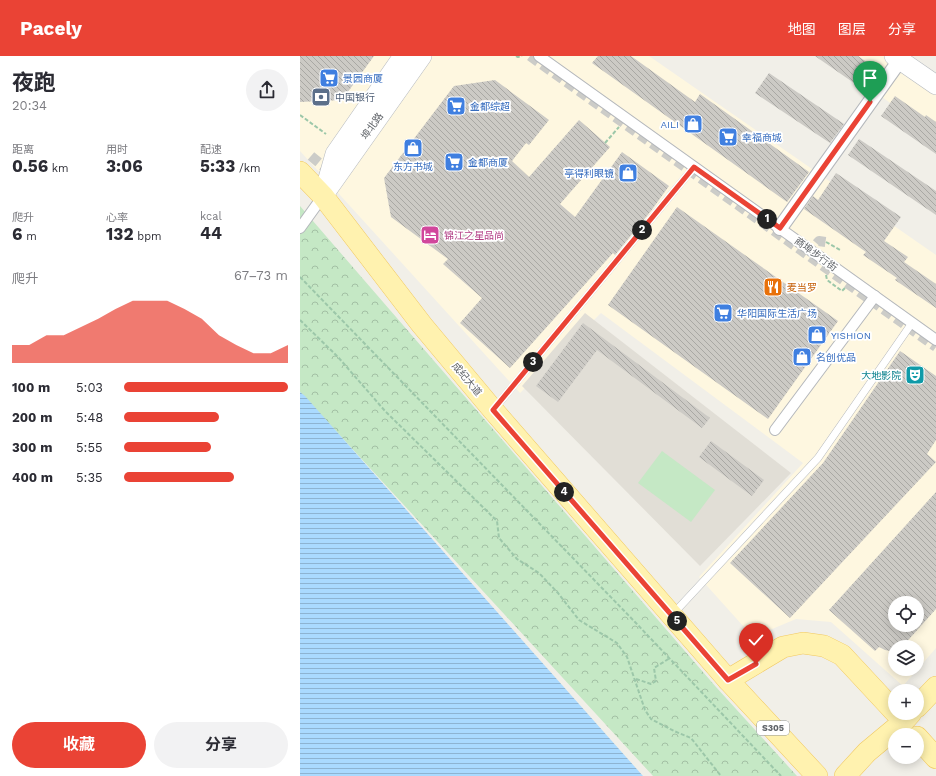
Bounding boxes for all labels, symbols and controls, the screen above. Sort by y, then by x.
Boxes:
text: Pacely [20,17,82,40]
text: 地图 [788,21,816,37]
text: 图层 [838,21,866,37]
text: 分享 [888,21,916,37]
pin [853,61,887,102]
supermarket icon: 景园商厦 [318,67,340,89]
icon: arrive [859,67,881,89]
button: share [246,69,288,111]
text: 夜跑 [12,70,56,95]
place label: 景园商厦 [343,73,383,84]
bank icon: 中国银行 [310,86,332,108]
place label: 中国银行 [335,92,375,103]
supermarket icon: 金都综超 [445,95,467,117]
text: 20:34 [12,98,47,113]
place label: 金都综超 [470,101,510,112]
street label: 埠北路 [359,111,385,141]
shop icon: AILI [682,113,704,135]
place label: AILI [661,119,679,130]
supermarket icon: 幸福商城 [717,126,739,148]
place label: 幸福商城 [742,132,782,143]
shop icon: 东方书城 [402,137,424,159]
text: 距离 [12,143,34,156]
text: 用时 [106,143,128,156]
text: 配速 [200,143,222,156]
supermarket icon: 金都商厦 [443,151,465,173]
text: 0.56 [12,156,48,176]
text: 3:06 [106,156,143,176]
text: 5:33 [200,156,235,176]
place label: 金都商厦 [468,157,508,168]
place label: 东方书城 [393,161,433,172]
text: km [48,162,69,175]
text: /km [235,162,261,175]
shop icon: 亭得利眼镜 [617,162,639,184]
place label: 亭得利眼镜 [564,168,614,179]
pin: 1 [757,209,777,229]
text: kcal [200,210,222,223]
text: 爬升 [12,211,34,224]
text: 心率 [106,211,128,224]
text: 1 [765,212,769,225]
pin: 2 [632,220,652,240]
text: 44 [200,223,222,243]
text: 2 [639,223,645,236]
text: 6 [12,224,22,244]
text: 132 [106,224,134,244]
hotel icon: 锦江之星品尚 [419,224,441,246]
text: m [22,230,37,243]
text: bpm [134,230,162,243]
place label: 锦江之星品尚 [444,230,504,241]
street label: 商埠步行街 [793,235,839,273]
text: 67–73 m [234,268,288,283]
text: 爬升 [12,271,38,286]
restaurant icon: 麦当罗 [762,276,784,298]
place label: 麦当罗 [787,282,817,293]
supermarket icon: 华阳国际生活广场 [712,302,734,324]
place label: 华阳国际生活广场 [737,308,817,319]
shop icon: YISHION [806,324,828,346]
place label: YISHION [831,330,871,341]
shop icon: 名创优品 [791,346,813,368]
pin: 3 [523,352,543,372]
place label: 名创优品 [816,352,856,363]
text: 3 [530,355,536,368]
street label: 成纪大道 [450,360,484,398]
theatre icon: 大地影院 [904,364,926,386]
place label: 大地影院 [861,370,901,381]
text: 100 m [12,380,50,395]
text: 5:03 [76,380,103,395]
text: 200 m [12,410,52,425]
text: 5:48 [76,410,103,425]
text: 300 m [12,440,52,455]
text: 5:55 [76,440,103,455]
text: 400 m [12,470,53,485]
text: 5:35 [76,470,103,485]
pin: 4 [554,482,574,502]
text: 4 [560,485,568,498]
map controls [888,596,924,764]
button: locate [888,596,924,632]
pin: 5 [667,611,687,631]
text: 5 [674,614,680,627]
pin [739,623,773,664]
icon: check [745,629,767,651]
button: layers [888,640,924,676]
button: + [888,684,924,720]
road number: S305 [757,721,789,735]
button: 收藏 [12,722,146,768]
button: 分享 [154,722,288,768]
button: − [888,728,924,764]

